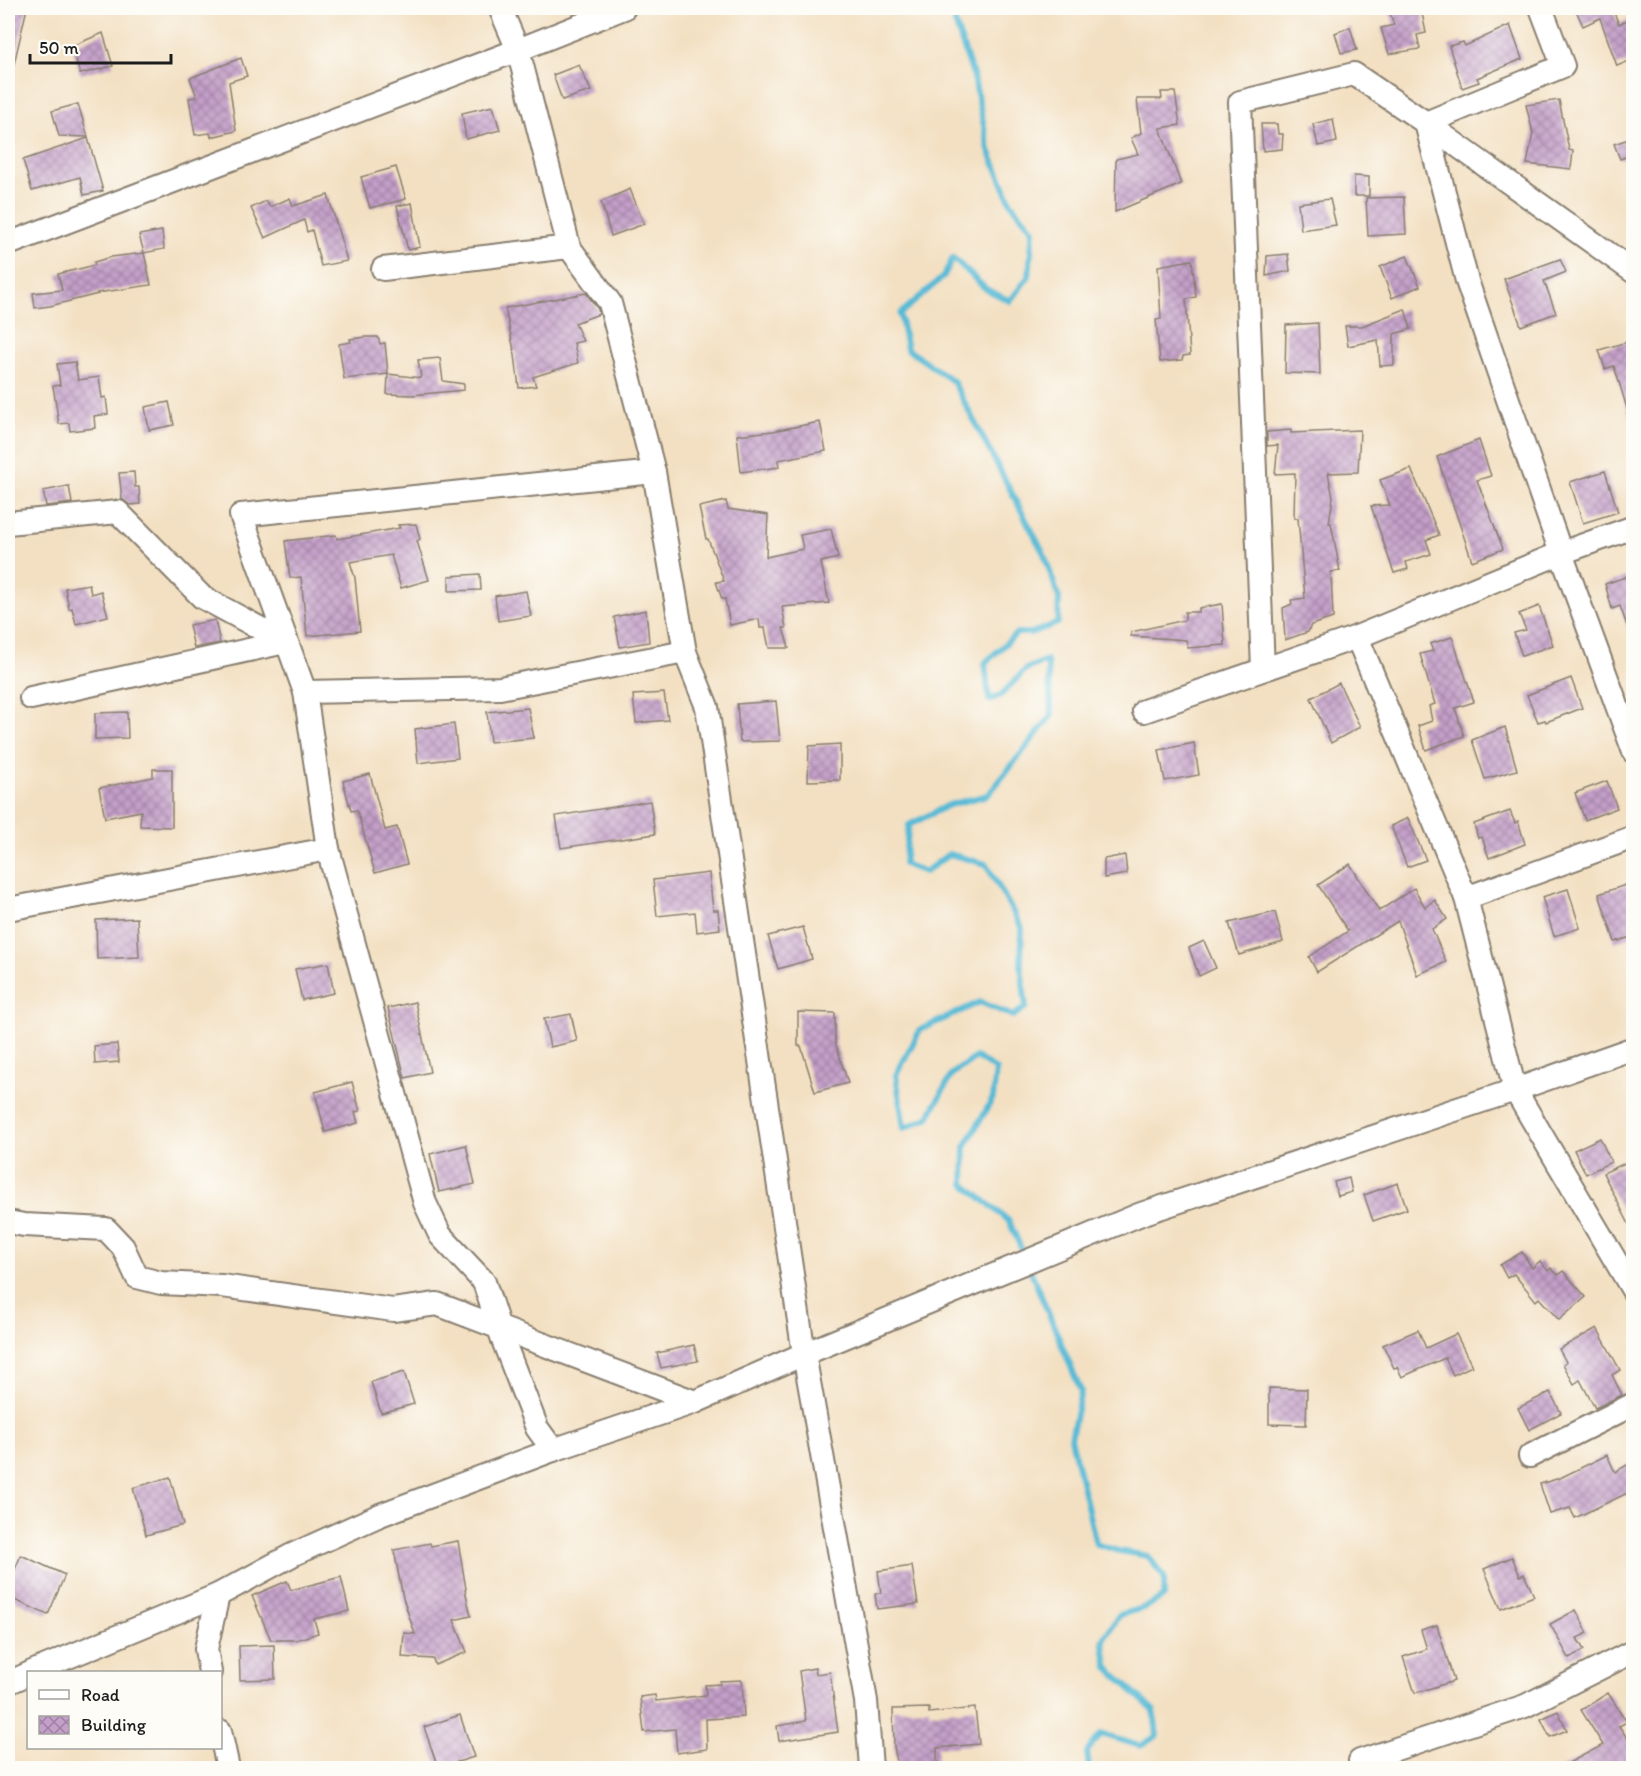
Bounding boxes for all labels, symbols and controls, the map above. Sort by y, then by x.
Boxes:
scale bar [30,27,171,65]
text: 50 m [39,37,79,59]
legend [27,1671,222,1749]
text: Road [81,1684,120,1706]
text: Building [81,1714,147,1736]

